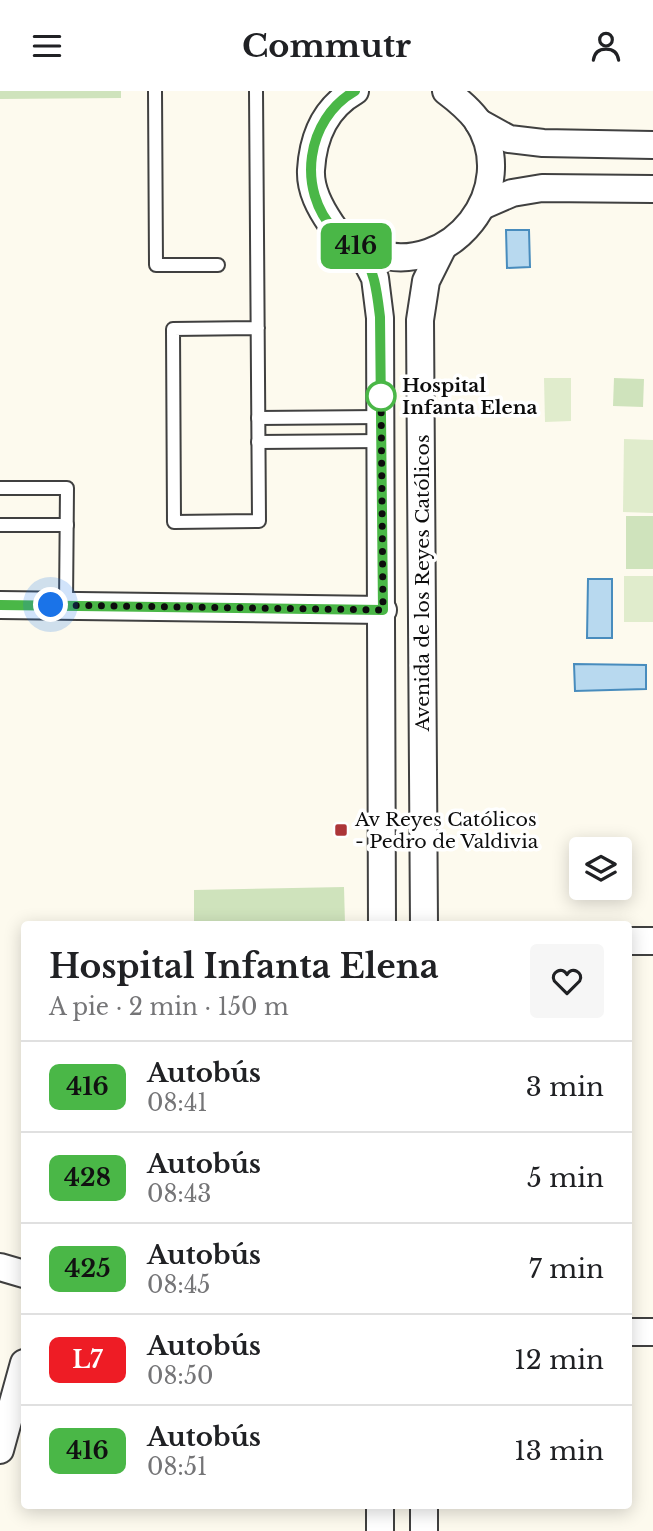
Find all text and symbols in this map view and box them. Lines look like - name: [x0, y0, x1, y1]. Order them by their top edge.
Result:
- text: Commutr: [242, 26, 411, 66]
- icon: menu: [28, 27, 66, 65]
- icon: person: [587, 27, 625, 65]
- line badge: 416: [316, 223, 396, 269]
- text: 416: [335, 231, 377, 260]
- place label: Hospital Infanta Elena: [402, 374, 538, 419]
- marker: Hospital Infanta Elena: [366, 381, 396, 411]
- street label: Avenida de los Reyes Católicos: [411, 434, 434, 733]
- your location: [33, 587, 68, 622]
- place label: Av Reyes Católicos - Pedro de Valdivia: [354, 808, 539, 853]
- marker: Av Reyes Católicos - Pedro de Valdivia: [333, 822, 349, 838]
- map controls: [569, 837, 632, 900]
- button: layers: [569, 837, 632, 900]
- button: heart: [530, 944, 604, 1018]
- text: Hospital Infanta Elena: [49, 946, 439, 987]
- text: A pie · 2 min · 150 m: [49, 993, 289, 1021]
- text: Autobús: [147, 1057, 261, 1089]
- text: 3 min: [526, 1071, 604, 1103]
- text: 416: [66, 1072, 109, 1101]
- text: 08:41: [147, 1089, 208, 1117]
- text: Autobús: [147, 1148, 261, 1180]
- text: 5 min: [527, 1162, 604, 1194]
- text: 428: [64, 1163, 111, 1192]
- text: 08:43: [147, 1180, 212, 1208]
- text: Autobús: [147, 1239, 261, 1271]
- text: 7 min: [529, 1253, 604, 1285]
- text: 425: [65, 1254, 110, 1283]
- text: 08:45: [147, 1271, 210, 1299]
- text: Autobús: [147, 1330, 261, 1362]
- text: 12 min: [514, 1344, 604, 1376]
- text: L7: [72, 1345, 103, 1374]
- text: 08:50: [147, 1362, 213, 1390]
- text: Autobús: [147, 1421, 261, 1453]
- text: 13 min: [514, 1435, 604, 1467]
- text: 416: [66, 1436, 109, 1465]
- text: 08:51: [147, 1453, 207, 1481]

